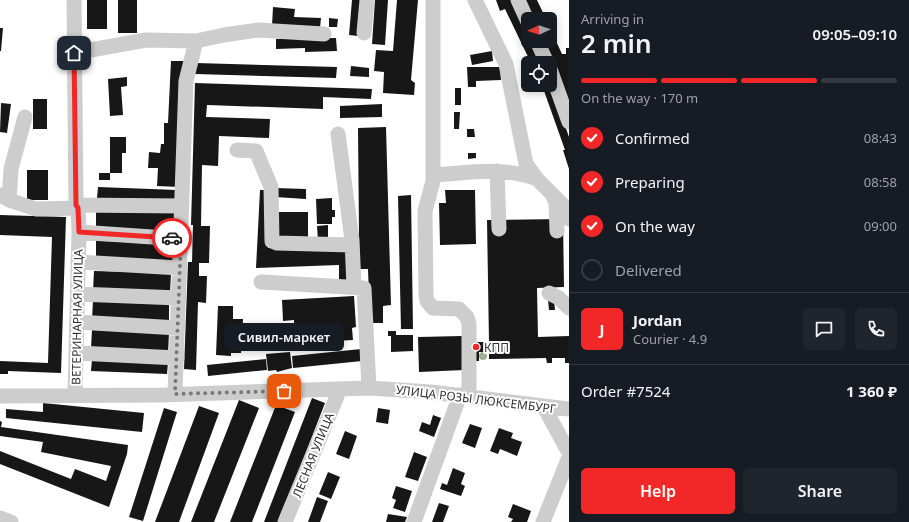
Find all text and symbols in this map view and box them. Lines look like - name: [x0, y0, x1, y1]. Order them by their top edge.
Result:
- text: Arriving in: [581, 10, 644, 28]
- north arrow: [521, 12, 557, 48]
- map controls: [521, 12, 557, 92]
- text: 09:05–09:10: [813, 24, 897, 44]
- text: 2 min: [581, 25, 652, 61]
- pin: [57, 36, 91, 70]
- icon: home: [63, 42, 85, 64]
- button: locate: [521, 56, 557, 92]
- text: On the way · 170 m: [581, 89, 698, 107]
- icon: check: [581, 127, 603, 149]
- text: Confirmed: [615, 128, 690, 148]
- text: 08:43: [864, 129, 897, 147]
- icon: check: [581, 171, 603, 193]
- text: Preparing: [615, 172, 685, 192]
- text: 08:58: [864, 173, 897, 191]
- icon: check: [581, 215, 603, 237]
- text: On the way: [615, 216, 695, 236]
- text: 09:00: [864, 217, 897, 235]
- courier: [152, 218, 192, 258]
- icon: car: [161, 227, 183, 249]
- street label: ВЕТЕРИНАРНАЯ УЛИЦА: [67, 249, 87, 385]
- text: Delivered: [615, 260, 682, 280]
- button: chat: [803, 308, 845, 350]
- button: phone: [855, 308, 897, 350]
- text: Jordan: [633, 310, 682, 330]
- text: J: [600, 319, 604, 339]
- callout: Сивил-маркет: [224, 323, 344, 351]
- text: Сивил-маркет: [238, 328, 330, 346]
- text: Courier · 4.9: [633, 330, 707, 348]
- place label: КПП: [484, 339, 509, 356]
- marker: КПП: [471, 342, 481, 352]
- pin: [267, 374, 301, 408]
- icon: bag: [273, 380, 295, 402]
- street label: УЛИЦА РОЗЫ ЛЮКСЕМБУРГ: [395, 381, 557, 417]
- text: Order #7524: [581, 381, 670, 401]
- text: 1 360 ₽: [846, 381, 897, 401]
- street label: ЛЕСНАЯ УЛИЦА: [288, 410, 338, 500]
- button: Help: [581, 468, 735, 514]
- button: Share: [743, 468, 897, 514]

